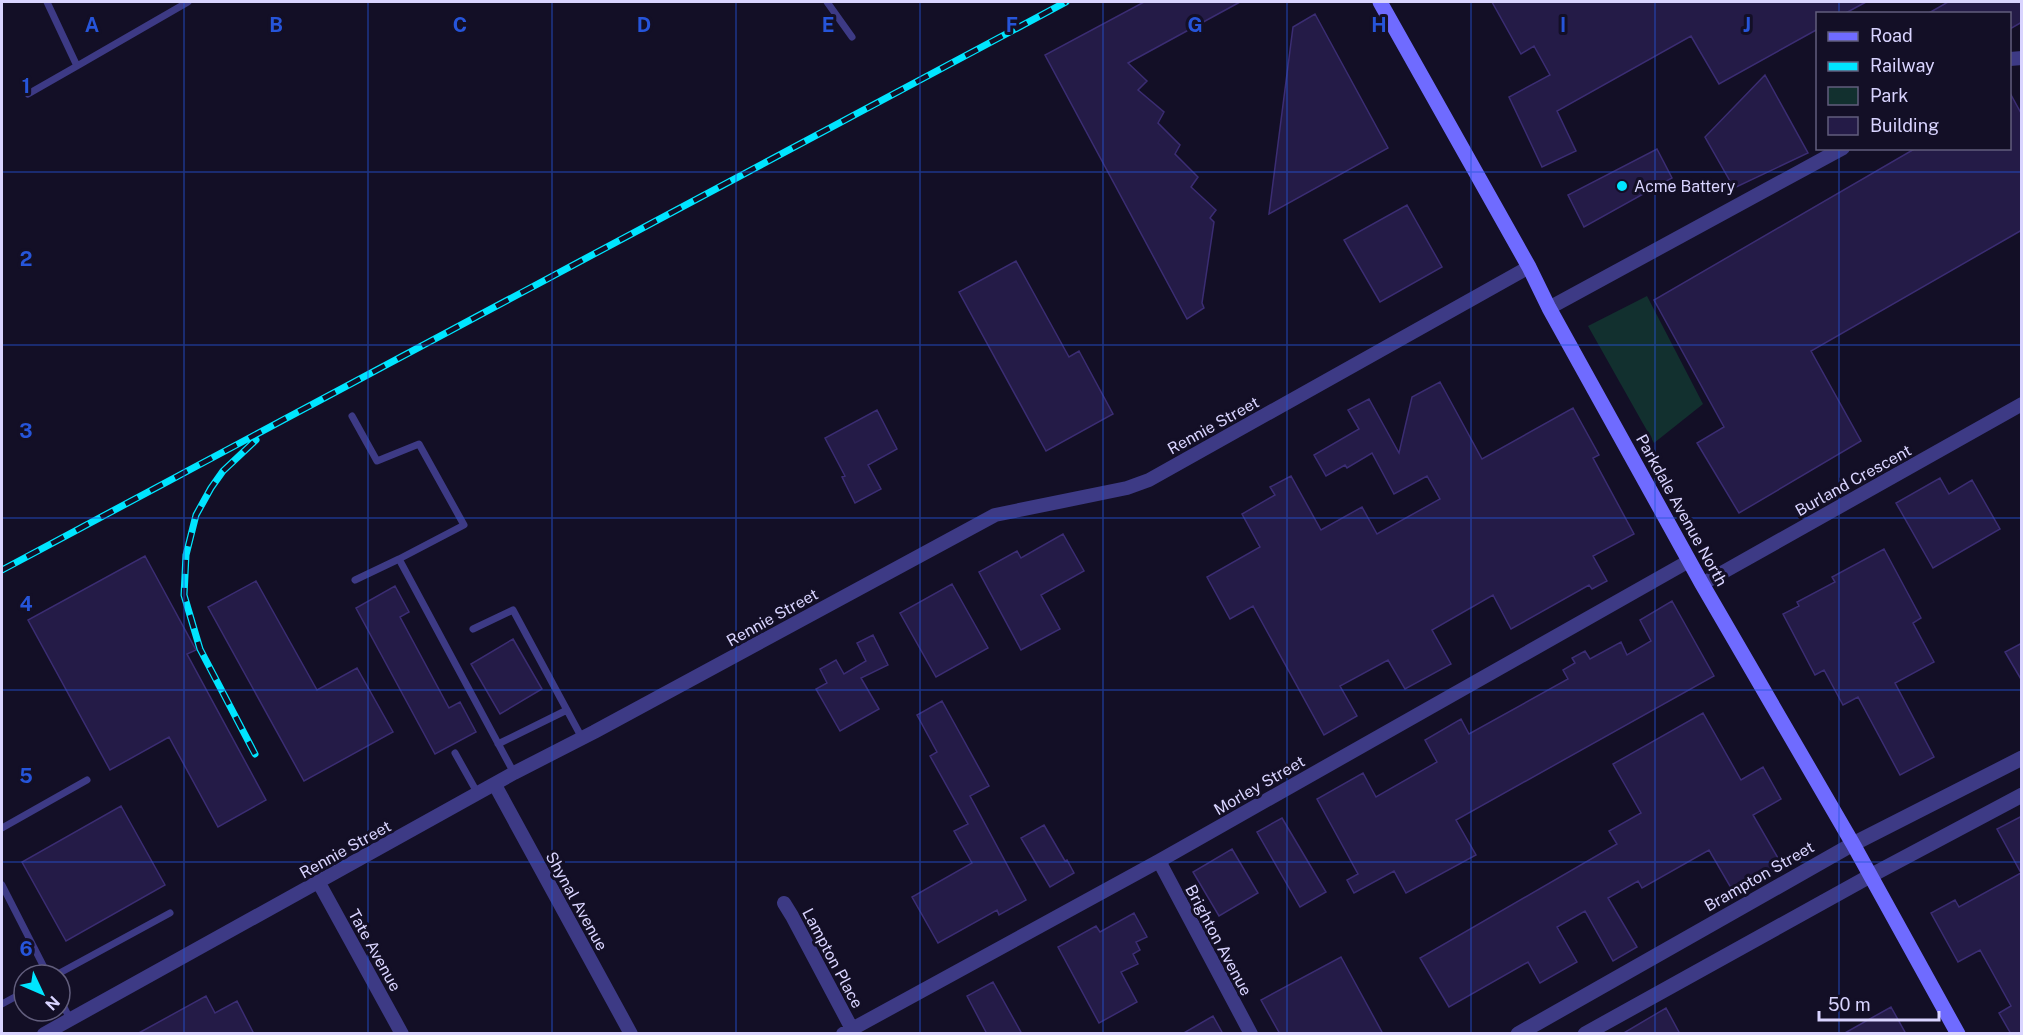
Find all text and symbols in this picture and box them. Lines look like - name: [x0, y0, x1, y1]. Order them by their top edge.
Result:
- legend: [1816, 12, 2011, 150]
- text: A: [85, 13, 99, 37]
- text: B: [269, 13, 283, 37]
- text: C: [453, 13, 467, 37]
- text: D: [637, 13, 651, 37]
- text: E: [822, 13, 834, 37]
- text: F: [1006, 13, 1018, 37]
- text: G: [1187, 13, 1203, 37]
- text: H: [1371, 13, 1387, 37]
- text: I: [1560, 13, 1566, 37]
- text: J: [1743, 13, 1751, 37]
- text: Road: [1870, 25, 1913, 46]
- text: Railway: [1870, 55, 1935, 76]
- text: 1: [22, 74, 30, 98]
- text: Park: [1870, 85, 1908, 106]
- text: Building: [1870, 115, 1939, 136]
- place label: Acme Battery: [1634, 177, 1736, 196]
- marker: Acme Battery: [1615, 179, 1629, 193]
- text: 2: [20, 247, 32, 271]
- street label: Rennie Street: [1164, 392, 1262, 458]
- text: 3: [19, 419, 33, 443]
- street label: Parkdale Avenue North: [1632, 431, 1731, 589]
- street label: Burland Crescent: [1792, 441, 1915, 520]
- street label: Rennie Street: [723, 584, 821, 650]
- text: 4: [19, 592, 33, 616]
- street label: Morley Street: [1210, 752, 1308, 819]
- text: 5: [19, 764, 33, 788]
- street label: Rennie Street: [296, 816, 394, 882]
- street label: Brampton Street: [1701, 837, 1817, 916]
- street label: Shynal Avenue: [542, 849, 612, 954]
- street label: Brighton Avenue: [1181, 882, 1256, 999]
- street label: Lampton Place: [798, 905, 867, 1011]
- street label: Tate Avenue: [344, 906, 405, 995]
- text: 6: [19, 937, 33, 961]
- north arrow: [12, 963, 72, 1023]
- scale bar: [1819, 984, 1939, 1022]
- text: N: [41, 992, 64, 1014]
- text: 50 m: [1828, 994, 1871, 1015]

